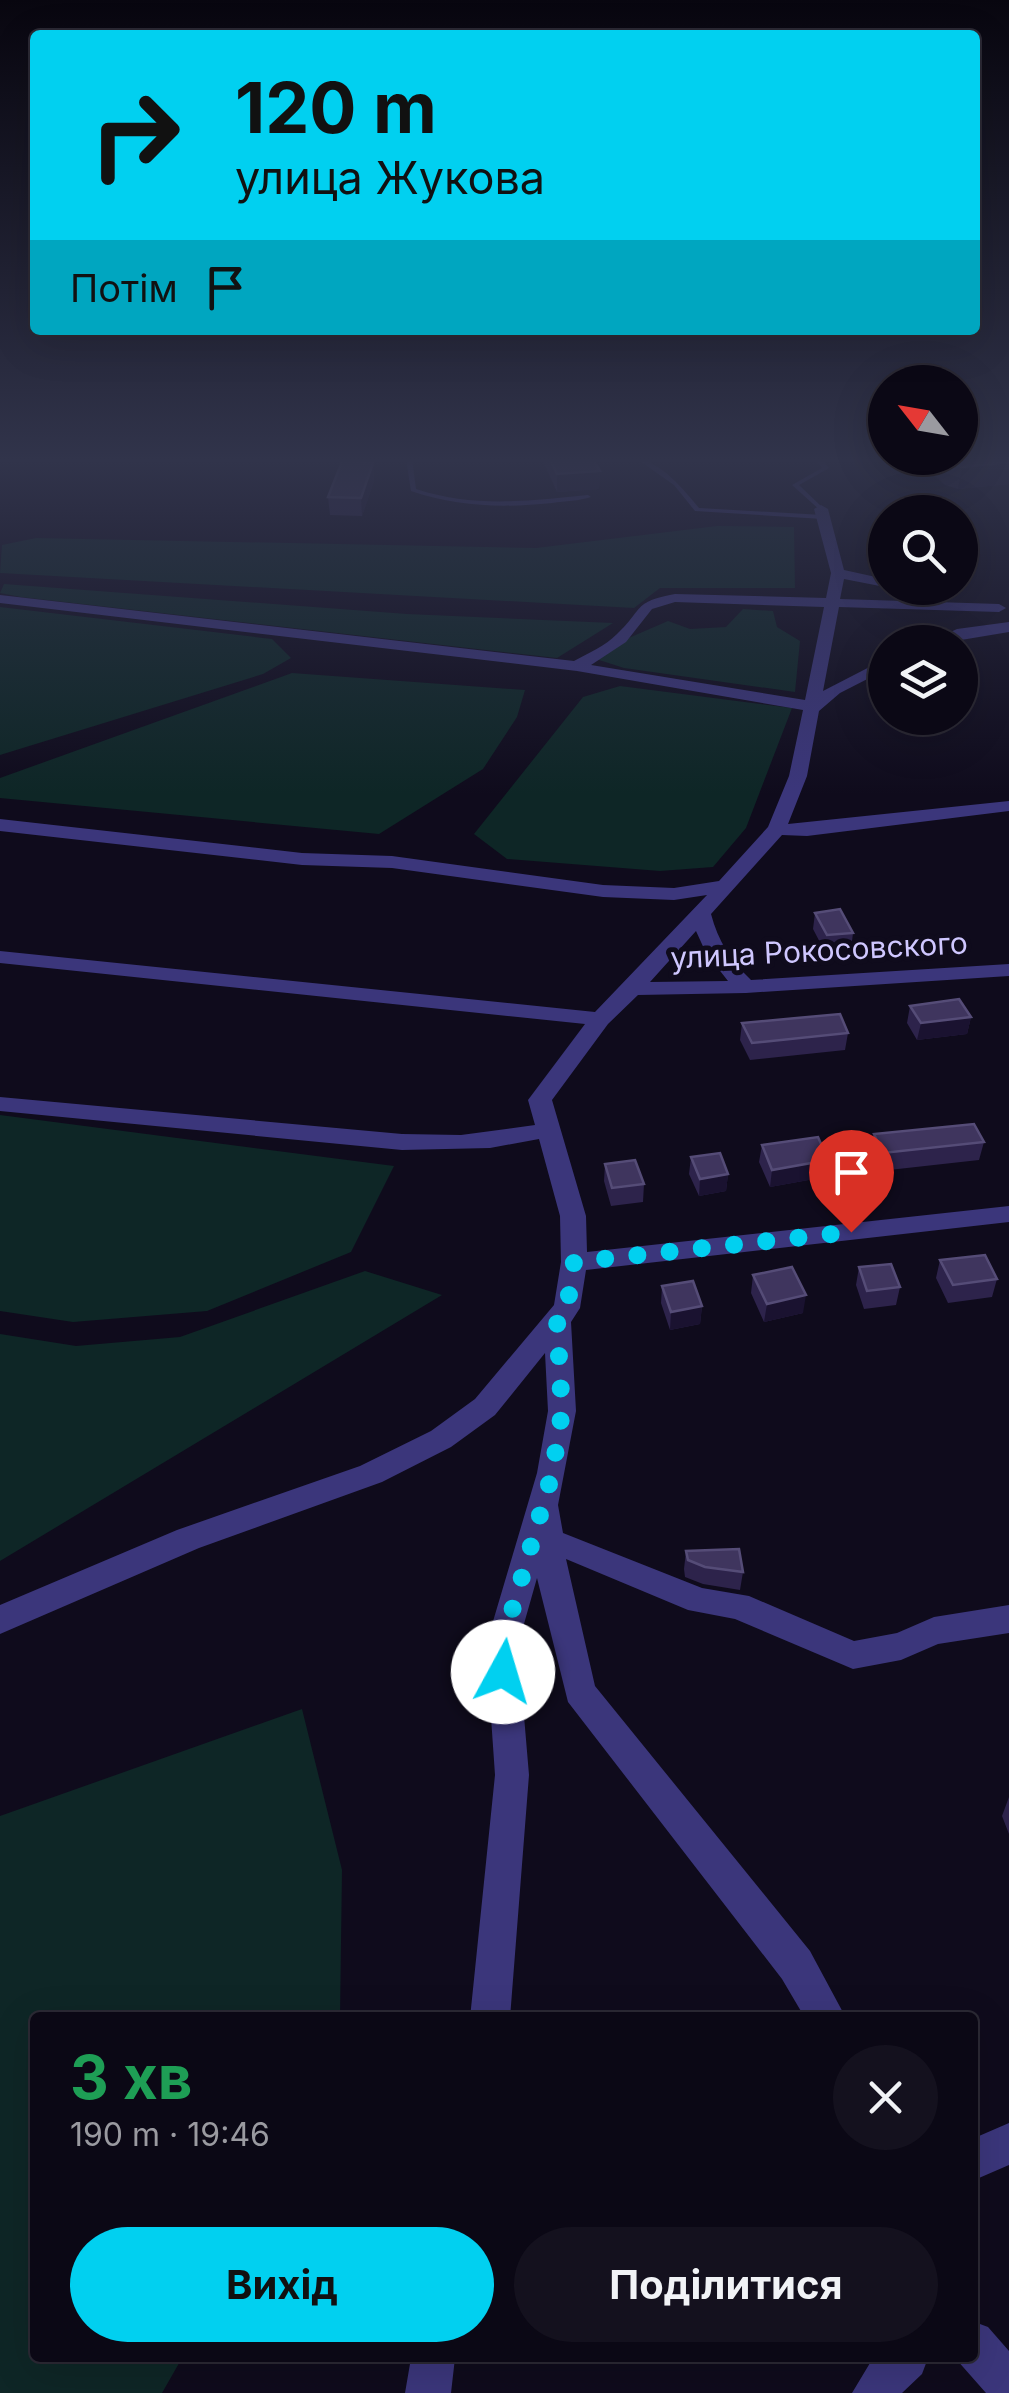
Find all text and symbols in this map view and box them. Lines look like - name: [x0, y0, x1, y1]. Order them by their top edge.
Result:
- text: 120 m: [235, 65, 437, 150]
- icon: right: [70, 70, 200, 200]
- text: улица Жукова: [235, 150, 545, 205]
- icon: arrive: [198, 260, 253, 315]
- text: Потім: [70, 265, 178, 311]
- north arrow: [868, 365, 978, 475]
- map controls: [868, 365, 978, 735]
- button: search: [868, 495, 978, 605]
- button: layers: [868, 625, 978, 735]
- street label: улица Рокосовского: [669, 924, 969, 976]
- pin: [809, 1130, 894, 1233]
- icon: arrive: [824, 1145, 879, 1200]
- position arrow: [451, 1620, 555, 1724]
- text: 3 хв: [70, 2041, 192, 2113]
- button: close: [833, 2045, 938, 2150]
- text: 190 m · 19:46: [70, 2115, 270, 2154]
- button: Вихід: [70, 2227, 494, 2342]
- button: Поділитися: [514, 2227, 938, 2342]

